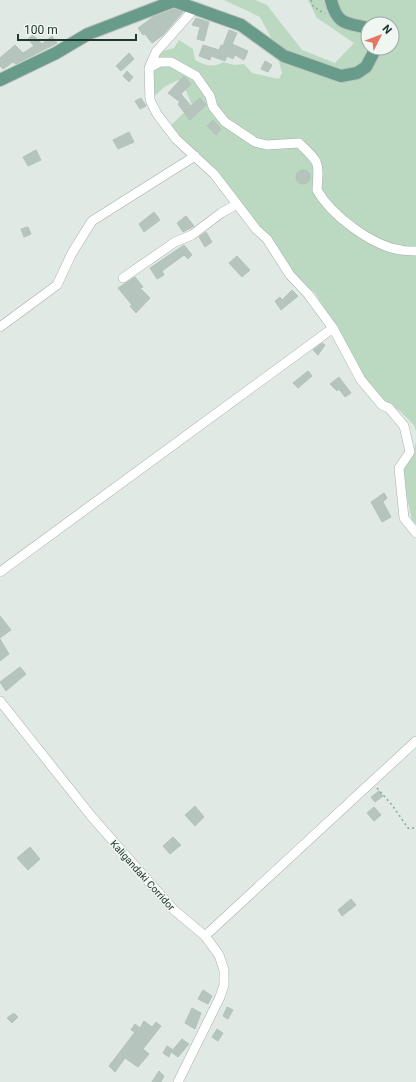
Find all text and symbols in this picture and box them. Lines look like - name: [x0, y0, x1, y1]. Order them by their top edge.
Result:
- scale bar: [18, 16, 136, 42]
- north arrow: [360, 16, 400, 56]
- text: N: [380, 22, 395, 37]
- text: 100 m: [24, 23, 58, 37]
- street label: Kaligandaki Corridor: [108, 838, 177, 913]

